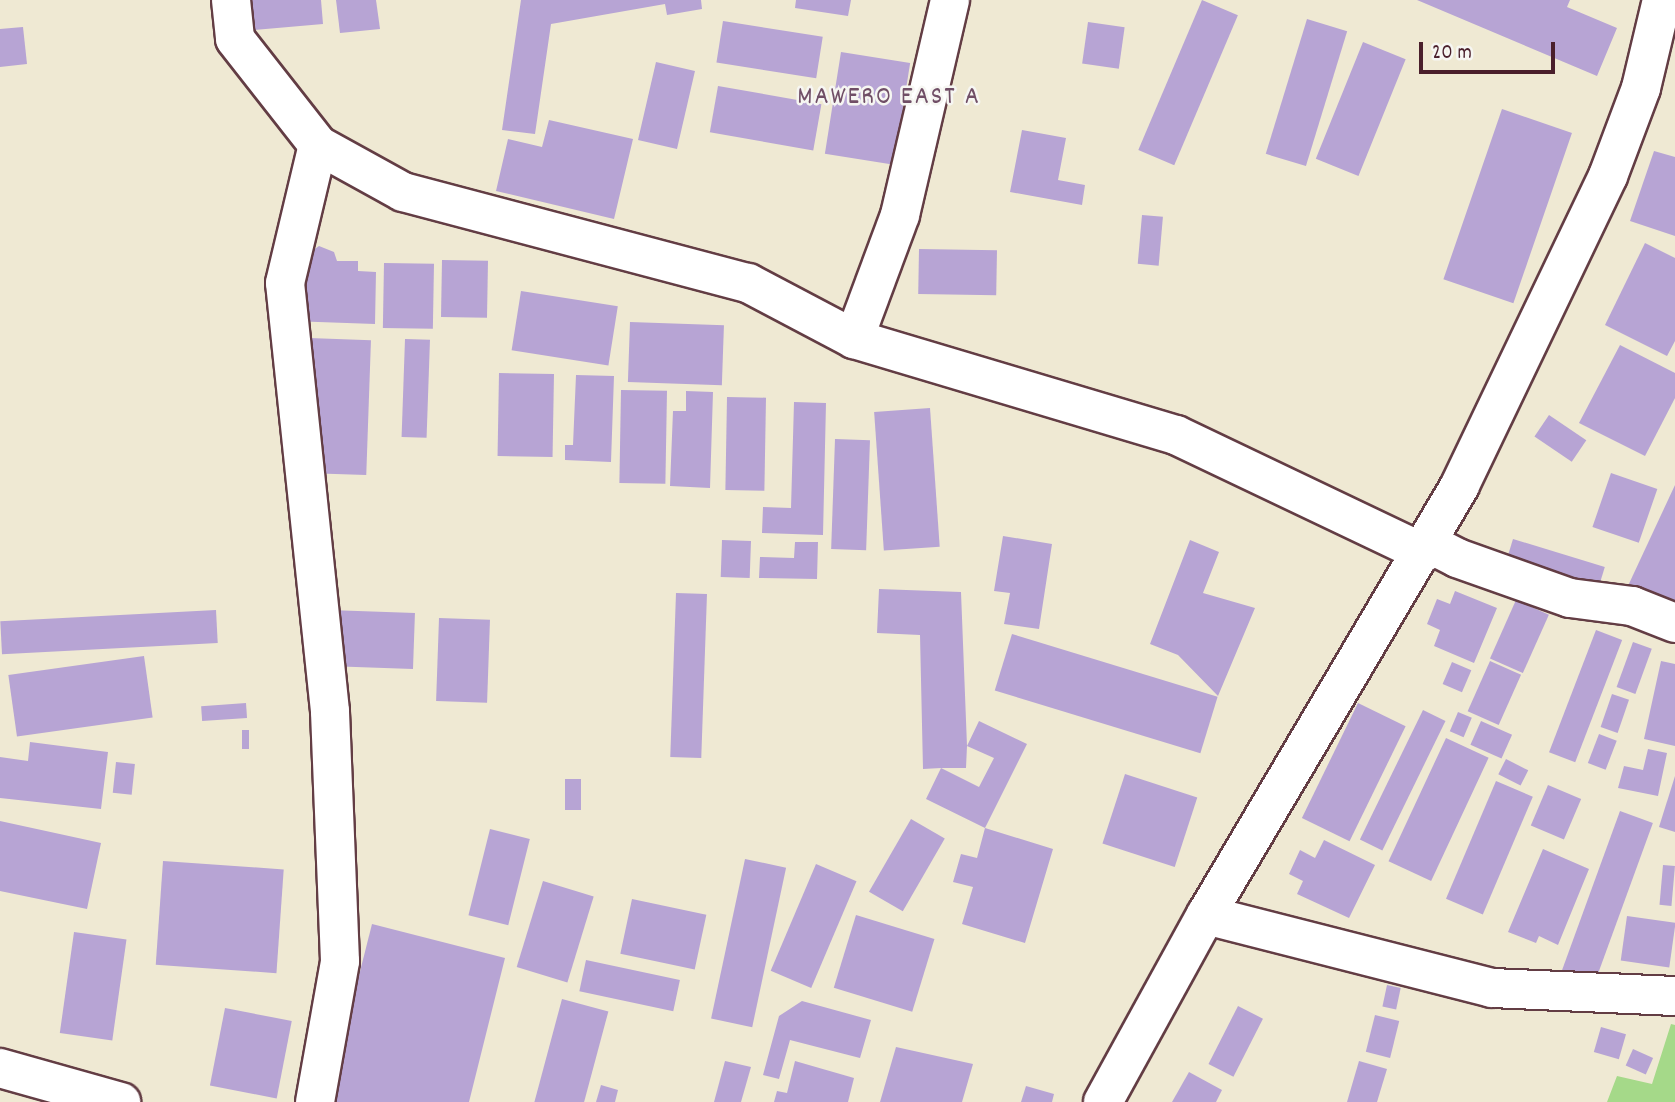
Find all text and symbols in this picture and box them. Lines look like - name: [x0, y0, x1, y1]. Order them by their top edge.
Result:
- scale bar: [1423, 28, 1560, 72]
- text: 20 m: [1432, 39, 1472, 69]
- district label: MAWERO EAST A: [799, 82, 979, 114]

